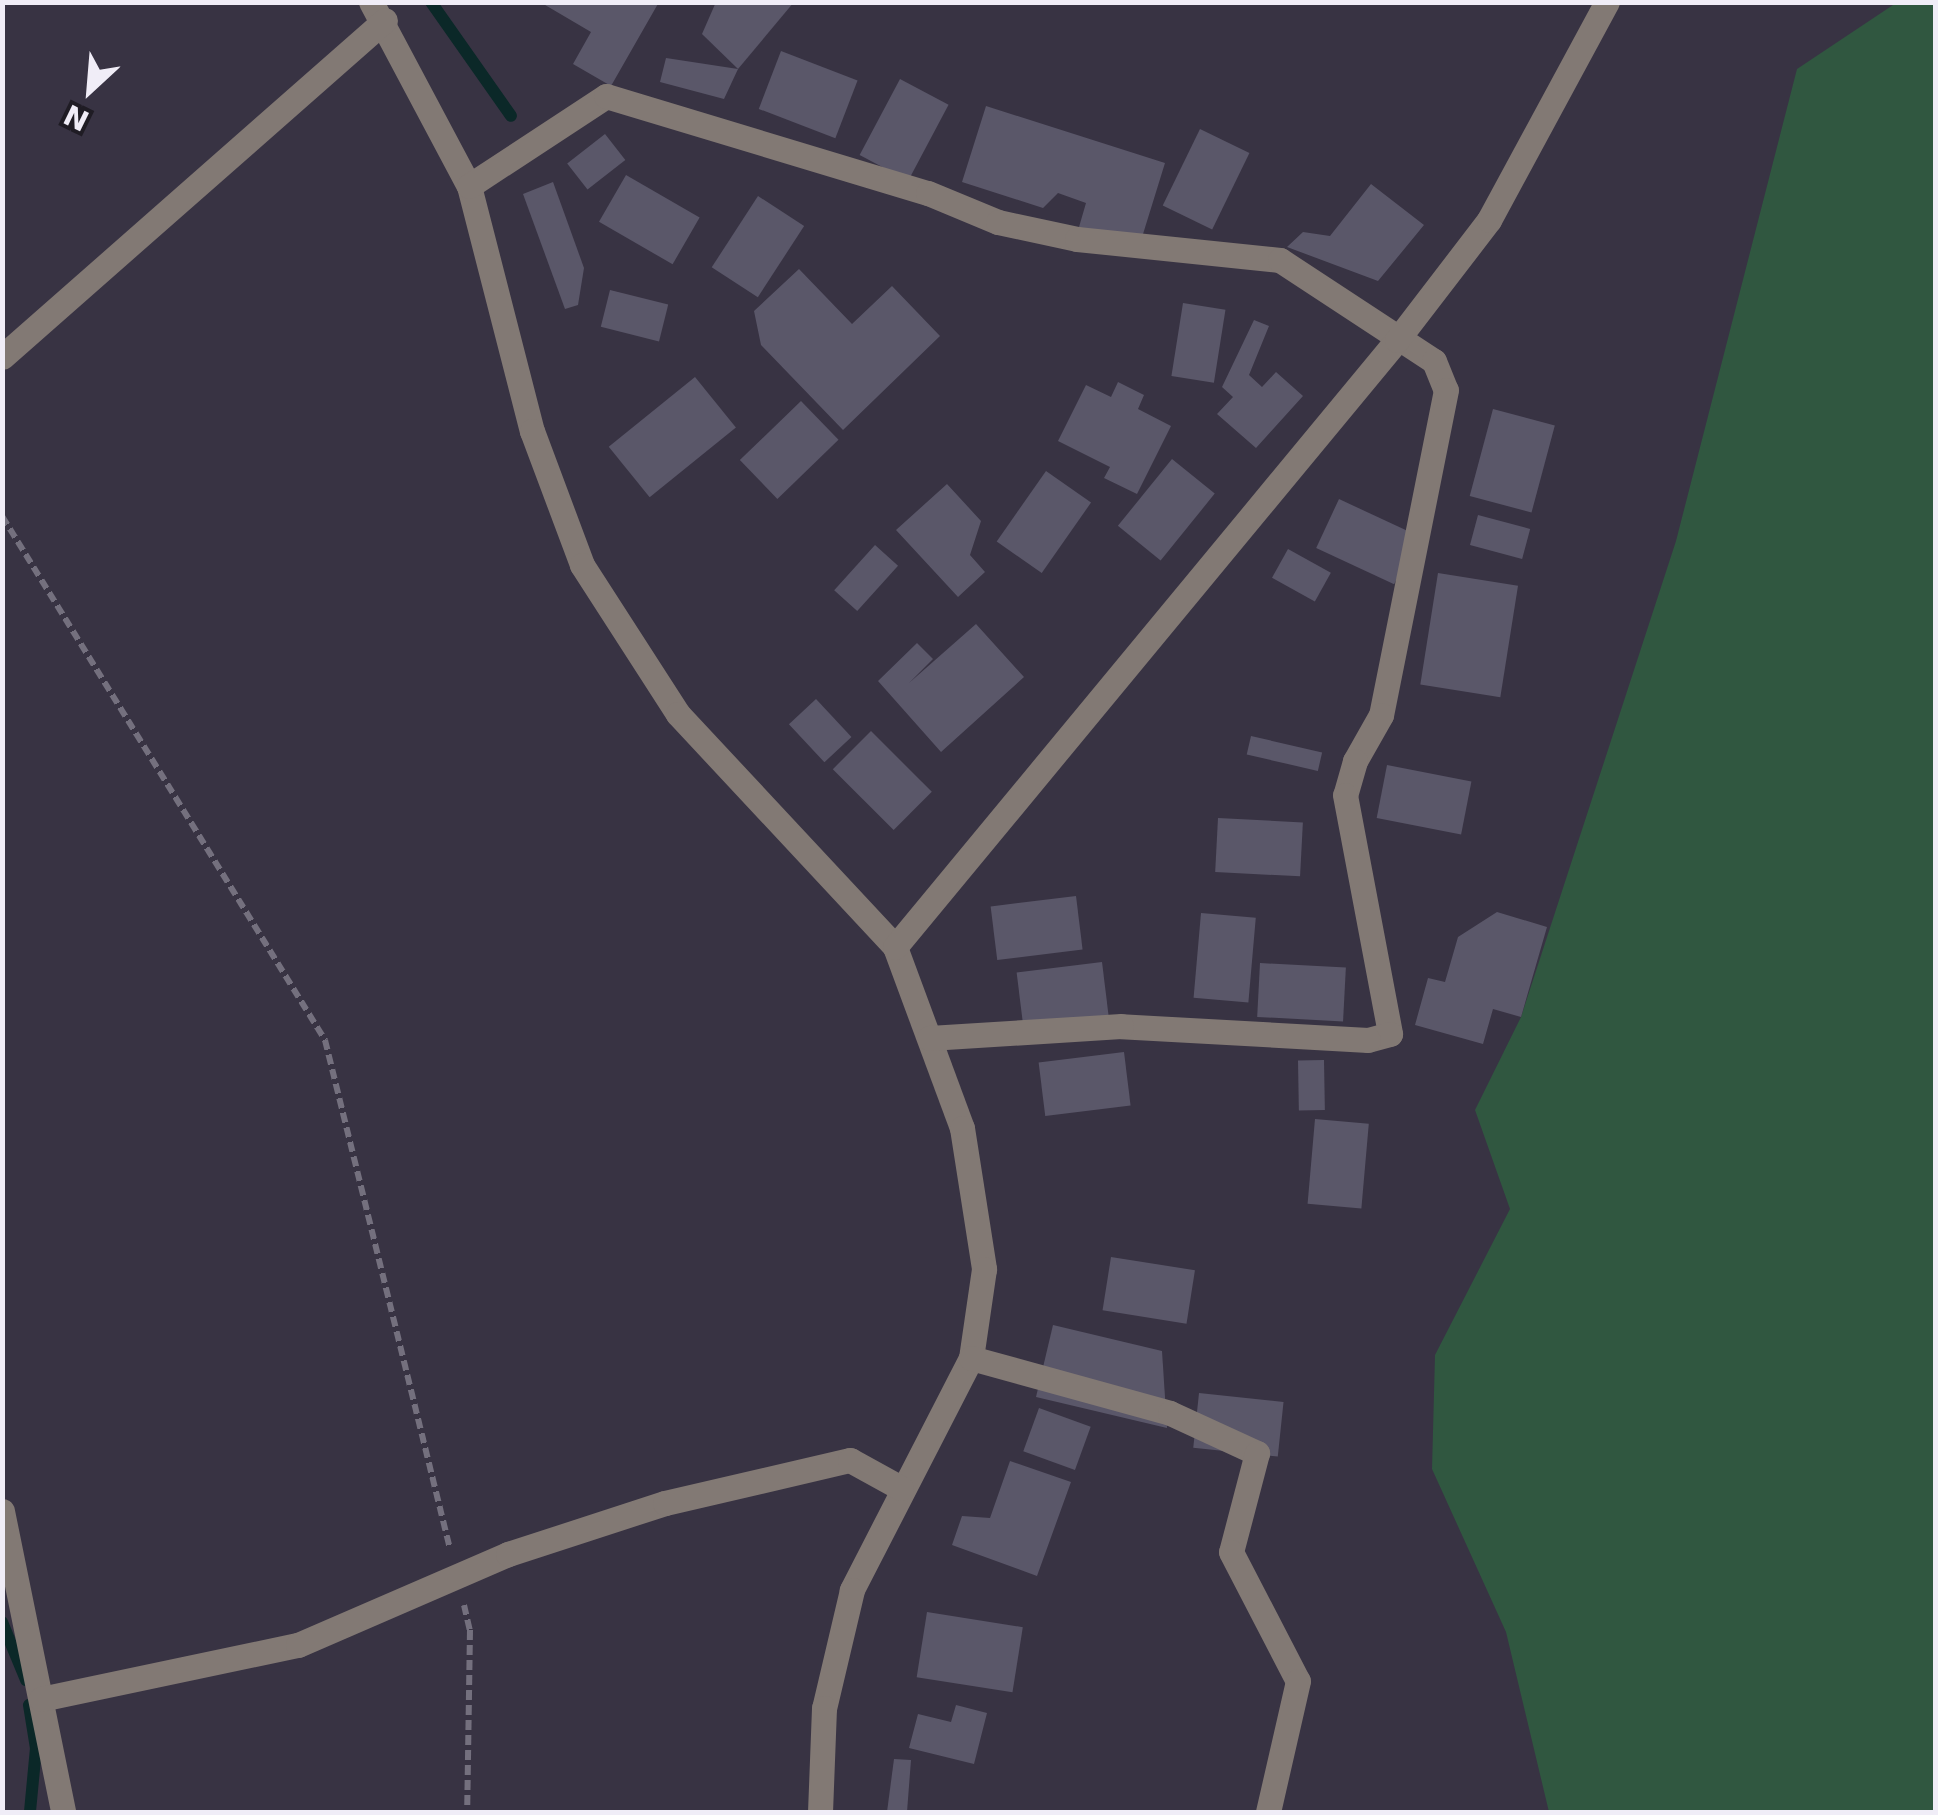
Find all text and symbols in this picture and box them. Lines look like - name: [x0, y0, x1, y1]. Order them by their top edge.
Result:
- north arrow: [40, 40, 140, 140]
- text: N: [59, 97, 94, 137]

